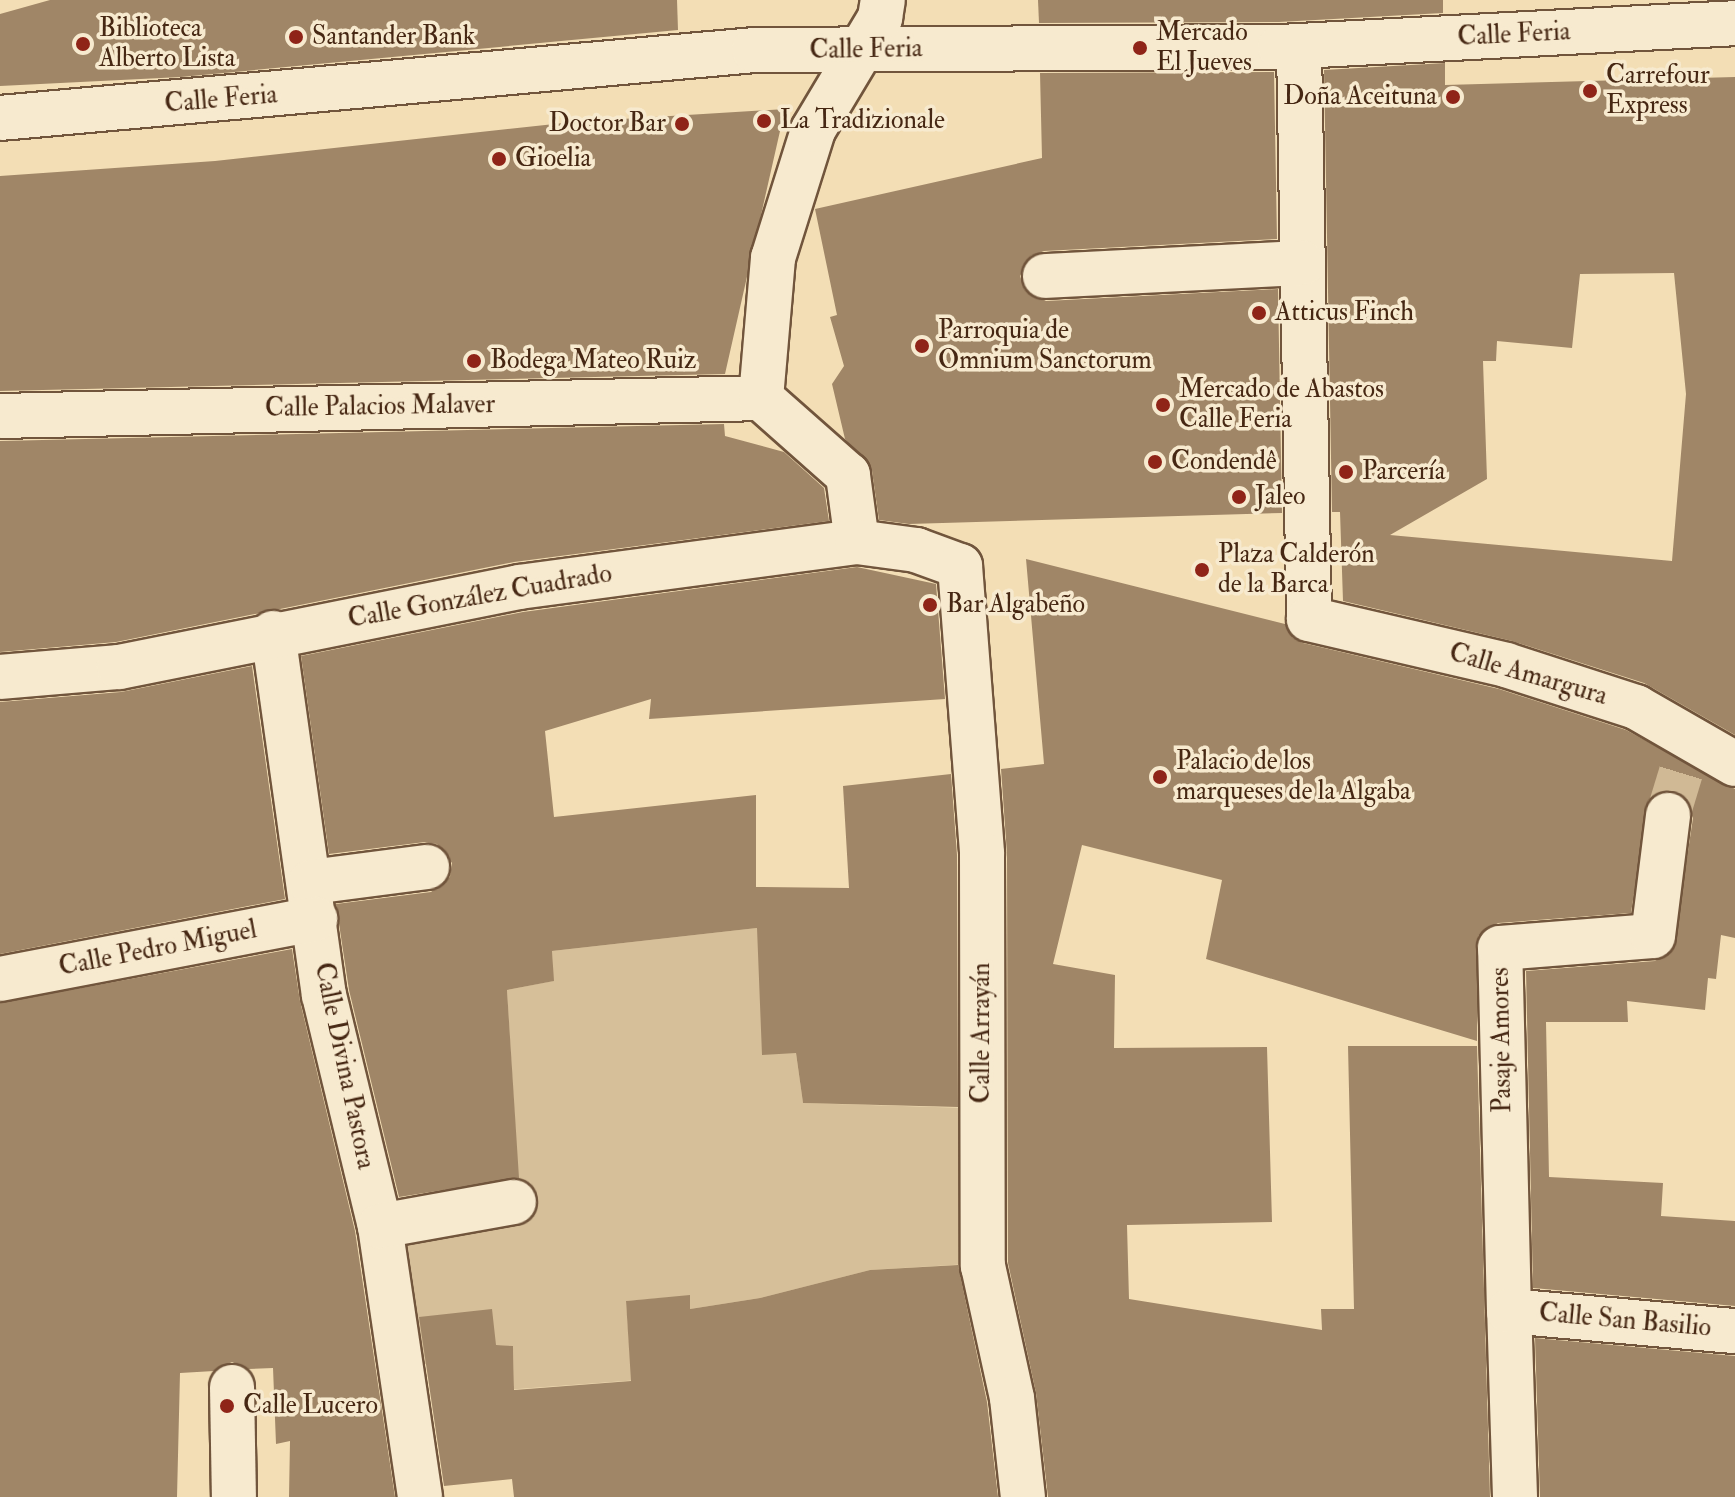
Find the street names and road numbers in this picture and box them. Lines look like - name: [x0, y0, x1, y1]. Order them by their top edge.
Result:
- street label: Calle Feria: [1457, 16, 1571, 54]
- street label: Calle Feria: [809, 33, 923, 67]
- street label: Calle Feria: [163, 80, 279, 120]
- street label: Calle Palacios Malaver: [265, 389, 495, 425]
- street label: Calle González Cuadrado: [346, 558, 614, 636]
- street label: Calle Amargura: [1445, 638, 1611, 712]
- street label: Calle Pedro Miguel: [56, 915, 260, 983]
- street label: Calle Divina Pastora: [307, 960, 381, 1172]
- street label: Calle Arrayán: [966, 963, 998, 1103]
- street label: Pasaje Amores: [1485, 967, 1519, 1113]
- street label: Calle San Basilio: [1538, 1298, 1712, 1344]

